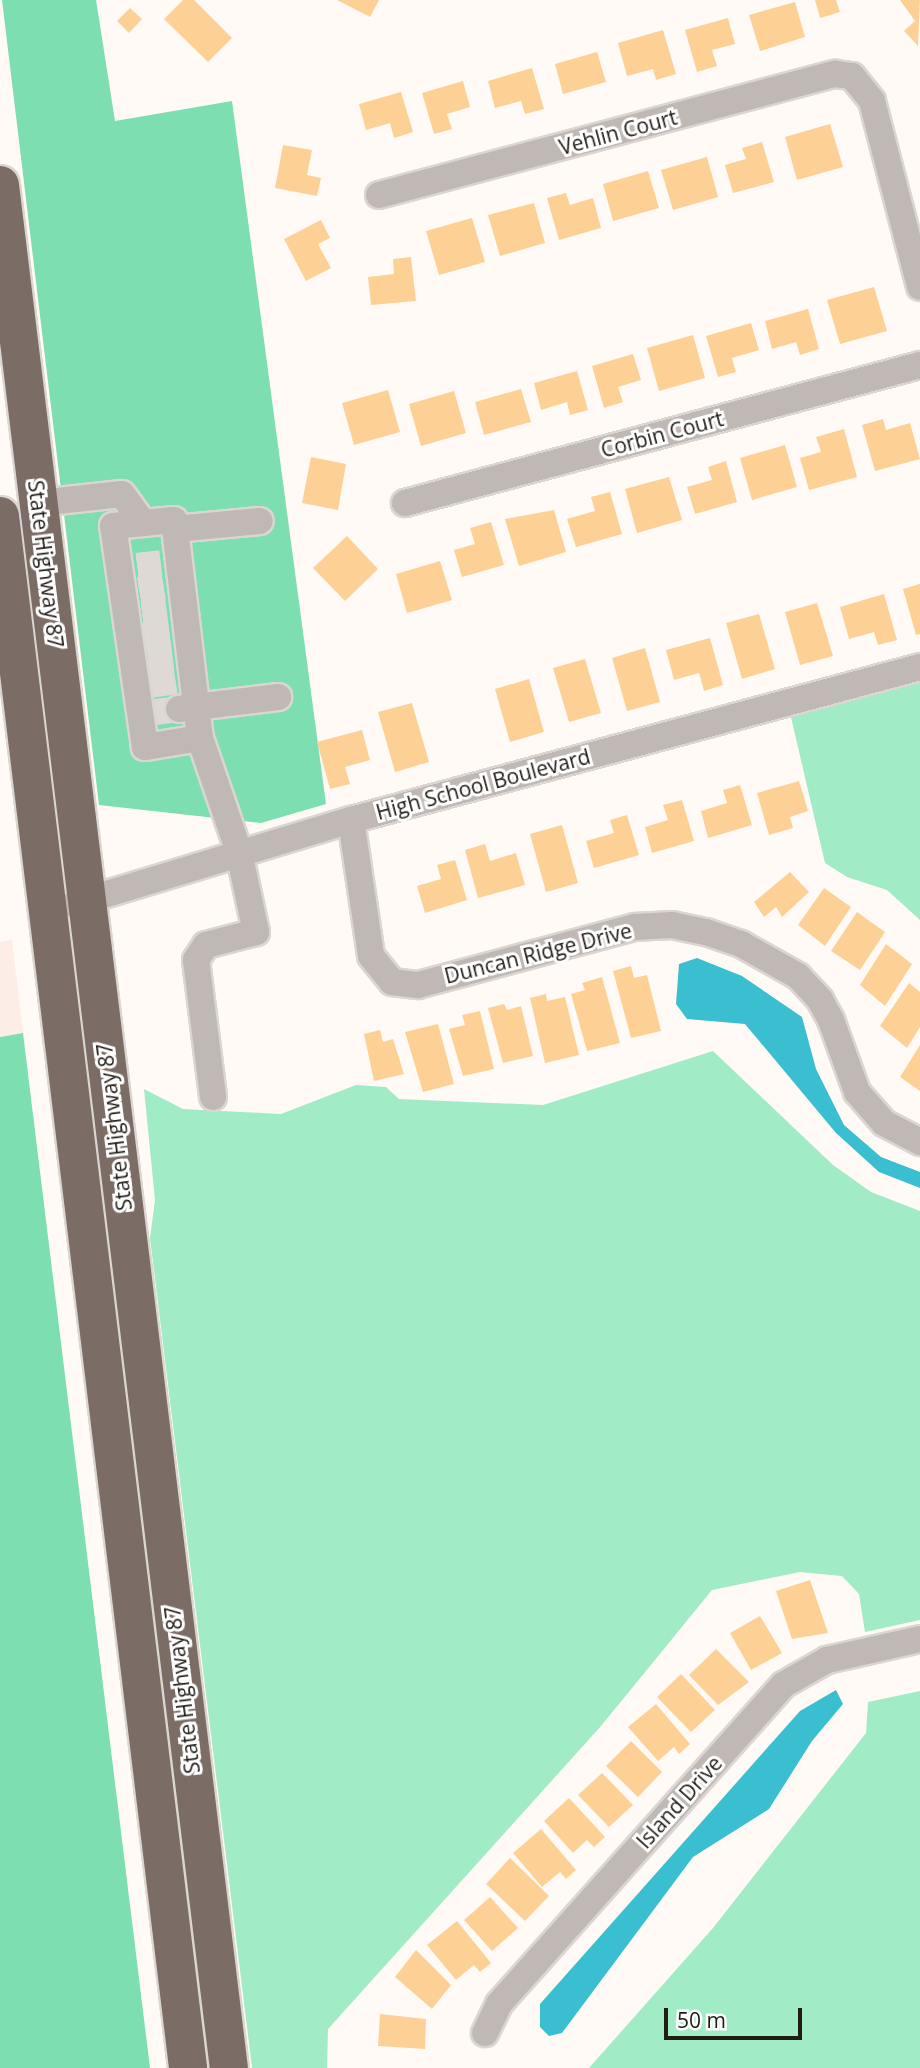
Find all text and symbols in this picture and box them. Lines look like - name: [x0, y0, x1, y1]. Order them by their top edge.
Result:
- street label: Vehlin Court: [556, 104, 680, 160]
- street label: Corbin Court: [598, 406, 726, 462]
- street label: State Highway 87: [23, 479, 69, 649]
- street label: High School Boulevard: [373, 743, 593, 825]
- street label: Duncan Ridge Drive: [442, 918, 634, 988]
- street label: State Highway 87: [91, 1042, 137, 1212]
- street label: State Highway 87: [159, 1605, 205, 1775]
- street label: Island Drive: [631, 1751, 727, 1853]
- scale bar: [668, 1994, 806, 2038]
- text: 50 m: [677, 2006, 726, 2034]

